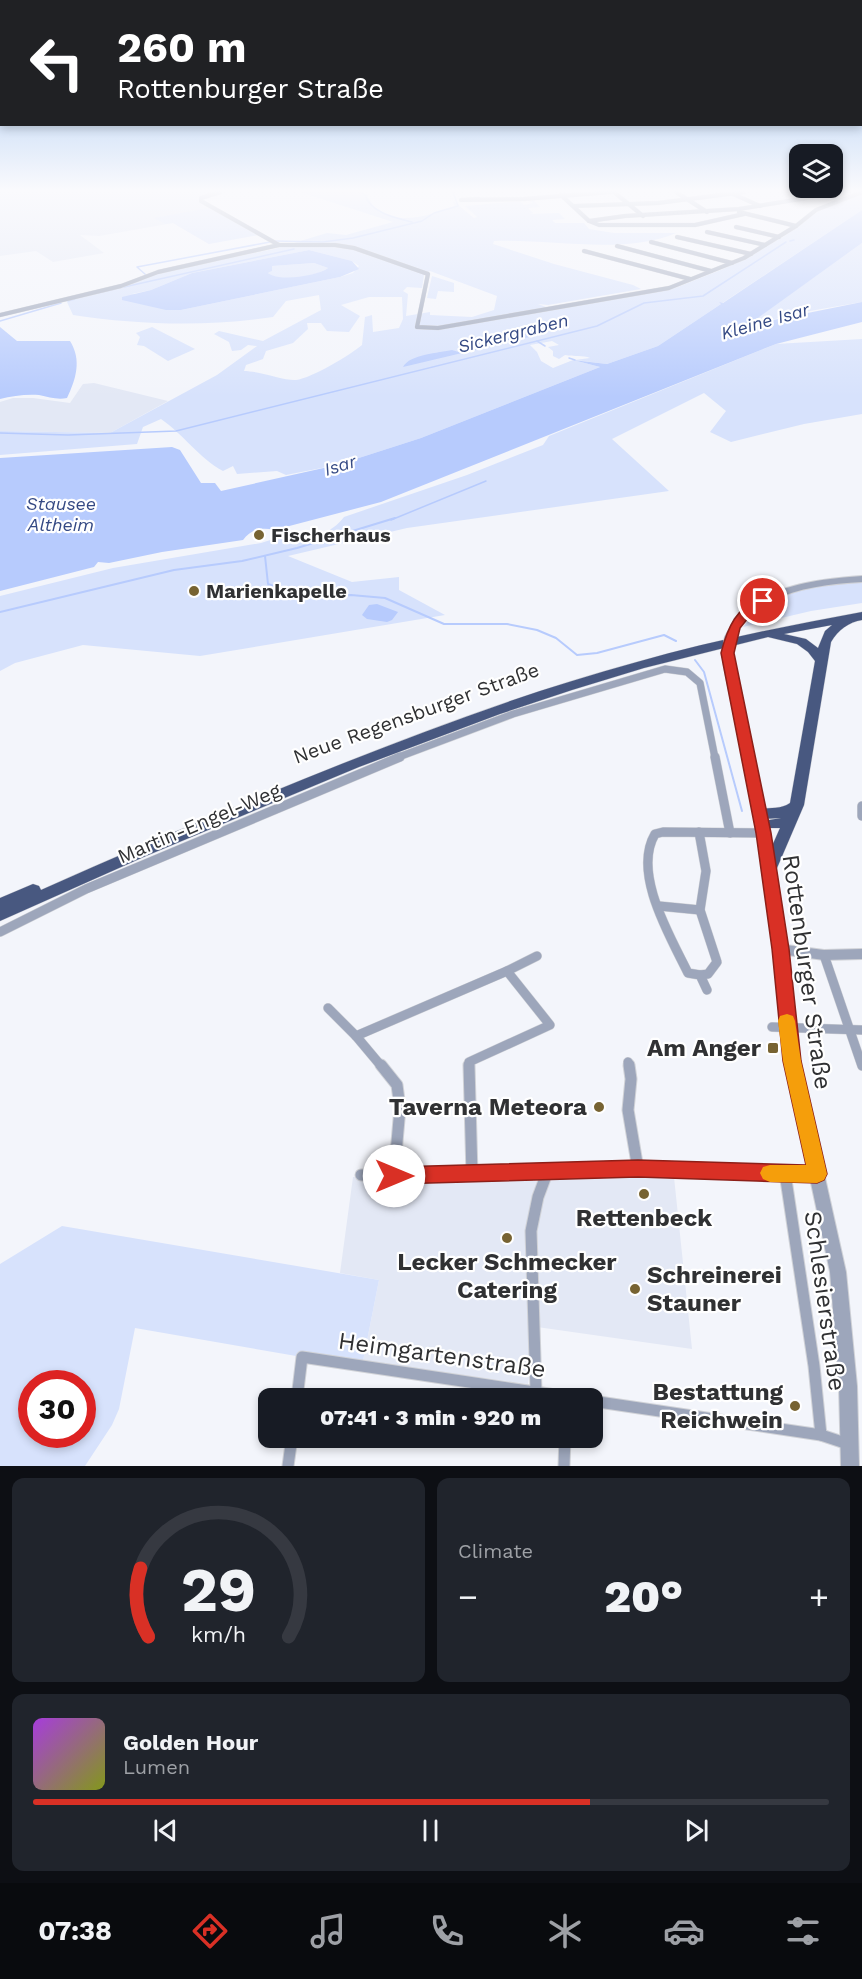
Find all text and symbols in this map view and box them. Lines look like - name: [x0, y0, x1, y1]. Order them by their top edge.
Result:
- text: 260 m: [117, 23, 247, 72]
- icon: left: [18, 24, 96, 102]
- text: Rottenburger Straße: [117, 73, 384, 105]
- map controls: [789, 144, 843, 198]
- button: layers: [789, 144, 843, 198]
- water label: Kleine Isar: [718, 298, 813, 344]
- water label: Sickergraben: [456, 309, 570, 357]
- water label: Isar: [322, 450, 359, 480]
- water label: Stausee Altheim: [26, 493, 96, 535]
- place label: Fischerhaus: [271, 523, 391, 547]
- marker: Fischerhaus: [252, 528, 266, 542]
- pin: [737, 575, 788, 626]
- place label: Marienkapelle: [206, 579, 347, 603]
- marker: Marienkapelle: [187, 584, 201, 598]
- icon: arrive: [746, 584, 779, 617]
- street label: Neue Regensburger Straße: [290, 657, 542, 769]
- street label: Martin-Engel-Weg: [114, 778, 285, 868]
- street label: Rottenburger Straße: [777, 853, 837, 1091]
- place label: Am Anger: [647, 1034, 762, 1062]
- marker: Am Anger: [766, 1041, 780, 1055]
- place label: Taverna Meteora: [389, 1093, 587, 1121]
- marker: Taverna Meteora: [592, 1100, 606, 1114]
- position arrow: [362, 1144, 426, 1208]
- marker: Rettenbeck: [637, 1187, 651, 1201]
- place label: Rettenbeck: [576, 1204, 712, 1232]
- street label: Schlesierstraße: [799, 1209, 851, 1393]
- marker: Lecker Schmecker Catering: [500, 1231, 514, 1245]
- place label: Lecker Schmecker Catering: [397, 1248, 617, 1304]
- place label: Schreinerei Stauner: [647, 1261, 782, 1317]
- marker: Schreinerei Stauner: [628, 1282, 642, 1296]
- street label: Heimgartenstraße: [337, 1327, 547, 1383]
- speed limit sign: 30: [18, 1370, 96, 1448]
- place label: Bestattung Reichwein: [653, 1378, 784, 1434]
- marker: Bestattung Reichwein: [788, 1399, 802, 1413]
- text: 07:41 · 3 min · 920 m: [320, 1405, 541, 1430]
- text: Climate: [458, 1539, 533, 1563]
- text: 29: [181, 1553, 256, 1626]
- text: 20°: [604, 1570, 683, 1623]
- text: −: [458, 1577, 478, 1616]
- text: +: [809, 1577, 829, 1616]
- text: km/h: [191, 1622, 246, 1647]
- text: Golden Hour: [123, 1730, 258, 1755]
- text: Lumen: [123, 1755, 190, 1779]
- icon: previous: [149, 1814, 182, 1847]
- icon: pause: [414, 1814, 447, 1847]
- icon: next: [680, 1814, 713, 1847]
- icon: directions: [189, 1910, 231, 1952]
- icon: music: [307, 1910, 349, 1952]
- icon: phone: [426, 1910, 468, 1952]
- icon: climate: [544, 1910, 586, 1952]
- icon: car: [663, 1910, 705, 1952]
- icon: filters: [782, 1910, 824, 1952]
- text: 07:38: [38, 1915, 112, 1947]

